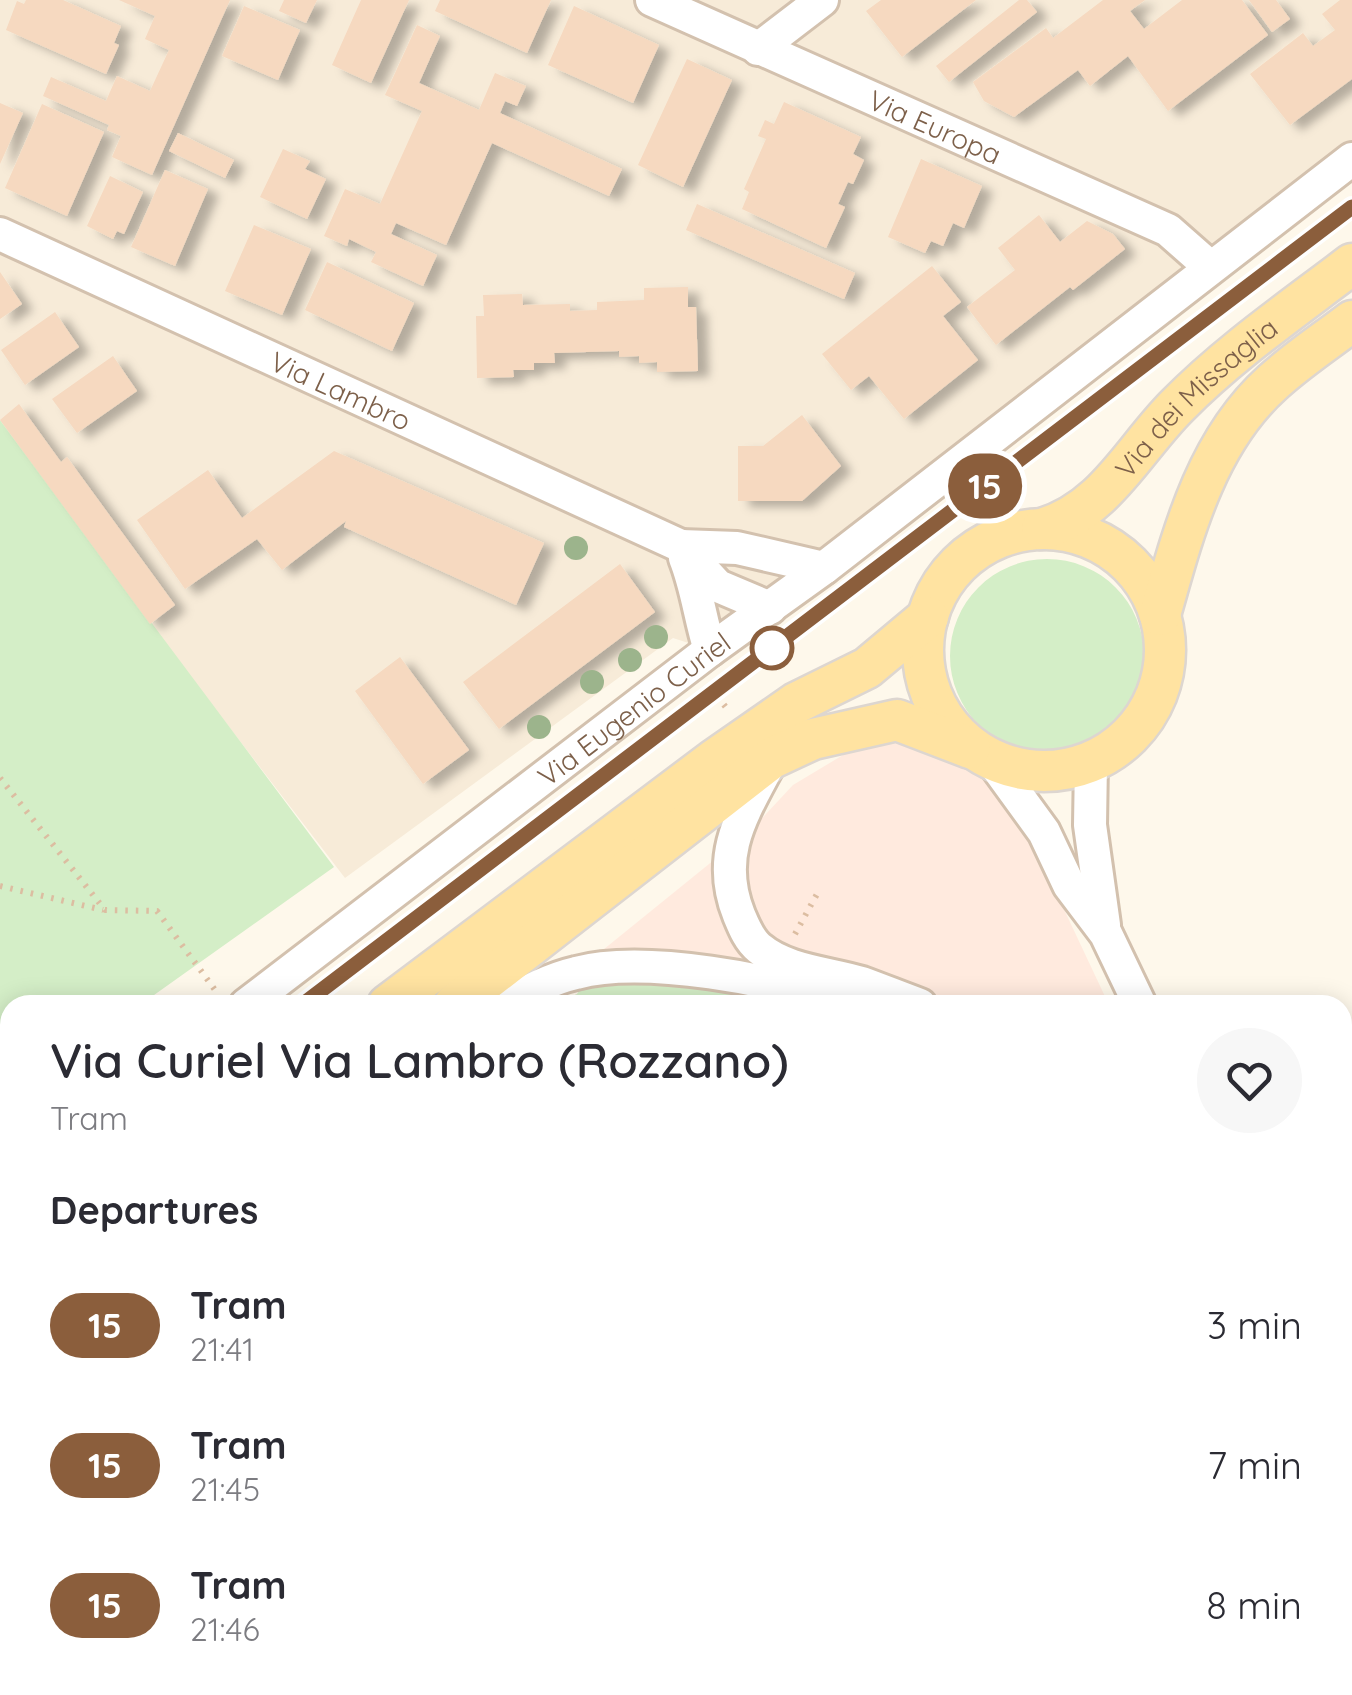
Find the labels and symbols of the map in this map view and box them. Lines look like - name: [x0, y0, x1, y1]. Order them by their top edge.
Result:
- street label: Via Europa: [863, 81, 1007, 171]
- street label: Via dei Missaglia: [1107, 309, 1284, 485]
- street label: Via Lambro: [265, 343, 417, 437]
- line badge: 15: [940, 454, 1030, 518]
- street label: Via Eugenio Curiel: [530, 624, 737, 793]
- unlabelled marker: [751, 627, 793, 669]

